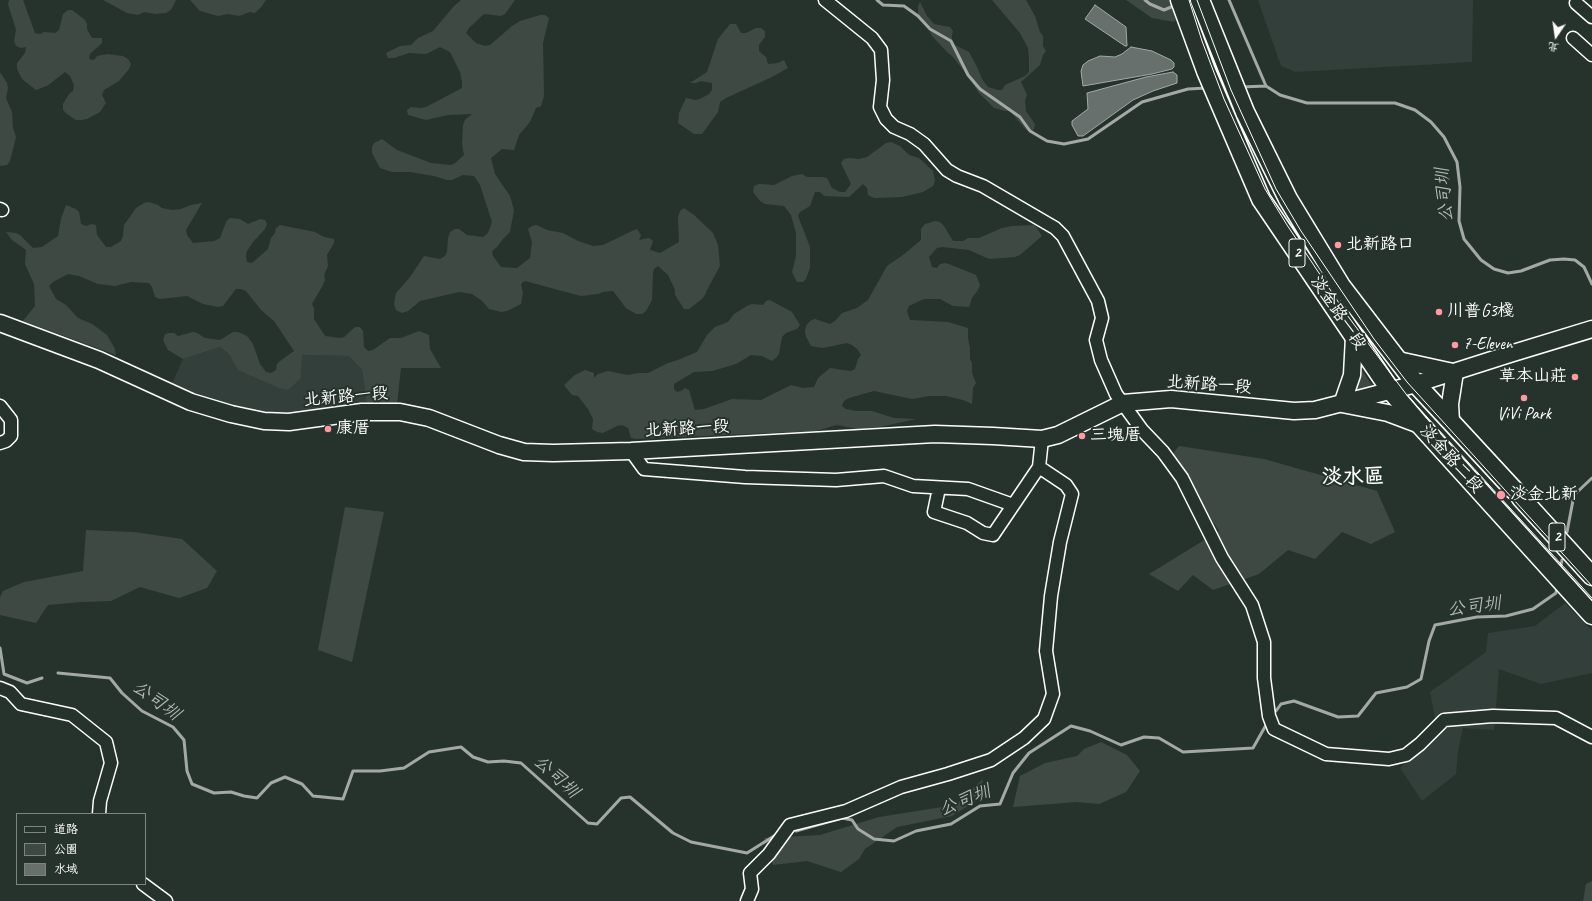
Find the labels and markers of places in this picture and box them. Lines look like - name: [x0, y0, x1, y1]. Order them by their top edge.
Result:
- place label: 北新路口: [1346, 235, 1414, 255]
- marker: 北新路口: [1333, 240, 1343, 250]
- place label: 川普G3棧: [1447, 302, 1514, 322]
- marker: 川普G3棧: [1434, 307, 1444, 317]
- place label: 7-Eleven: [1463, 335, 1512, 355]
- marker: 7-Eleven: [1450, 340, 1460, 350]
- place label: 草本山莊: [1499, 367, 1567, 387]
- marker: 草本山莊: [1570, 372, 1580, 382]
- marker: ViVi Park: [1519, 393, 1529, 403]
- place label: ViVi Park: [1497, 405, 1551, 425]
- place label: 康厝: [336, 419, 370, 439]
- marker: 康厝: [323, 424, 333, 434]
- place label: 三塊厝: [1090, 426, 1141, 446]
- marker: 三塊厝: [1077, 431, 1087, 441]
- place label: 淡金北新: [1510, 485, 1578, 505]
- marker: 淡金北新: [1495, 489, 1507, 501]

